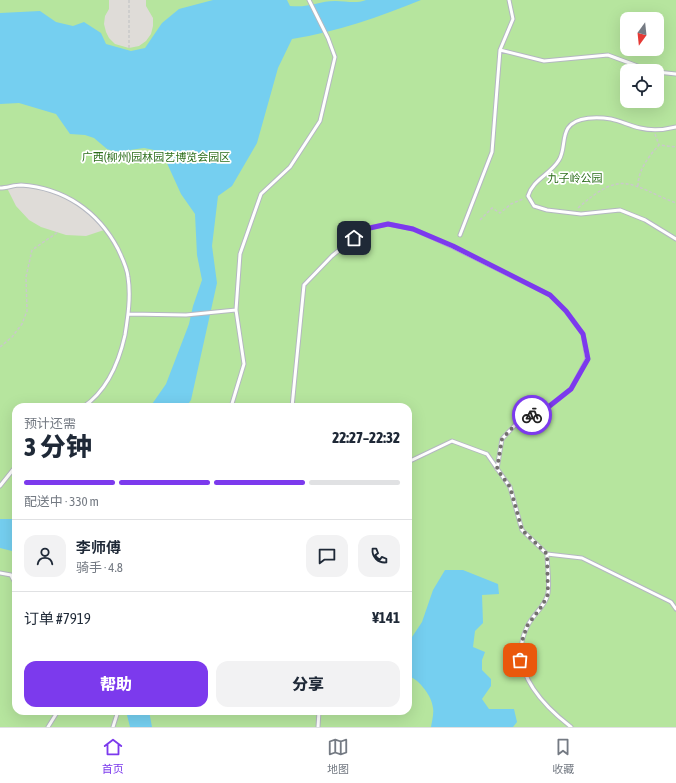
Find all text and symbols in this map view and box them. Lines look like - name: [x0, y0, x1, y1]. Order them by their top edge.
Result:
- north arrow: [620, 12, 664, 56]
- map controls: [620, 12, 664, 108]
- button: locate: [620, 64, 664, 108]
- park label: 广西(柳州)园林园艺博览会园区: [82, 151, 230, 163]
- park label: 九子岭公园: [548, 172, 603, 184]
- pin: [337, 221, 371, 255]
- icon: home: [343, 227, 365, 249]
- courier: [512, 395, 552, 435]
- icon: bike: [521, 404, 543, 426]
- text: 预计还需: [24, 416, 76, 431]
- text: 22:27–22:32: [332, 429, 400, 446]
- text: 3 分钟: [24, 432, 92, 462]
- text: 配送中 · 330 m: [24, 494, 99, 509]
- button: person: [24, 535, 66, 577]
- button: chat: [306, 535, 348, 577]
- button: phone: [358, 535, 400, 577]
- text: 李师傅: [76, 539, 121, 556]
- text: 骑手 · 4.8: [76, 560, 123, 575]
- text: ¥141: [372, 609, 400, 626]
- text: 订单 #7919: [24, 610, 91, 627]
- pin: [503, 643, 537, 677]
- icon: bag: [509, 649, 531, 671]
- button: 帮助: [24, 661, 208, 707]
- button: 分享: [216, 661, 400, 707]
- tab: 首页: [102, 736, 124, 776]
- tab: 地图: [327, 736, 349, 776]
- tab: 收藏: [552, 736, 574, 776]

